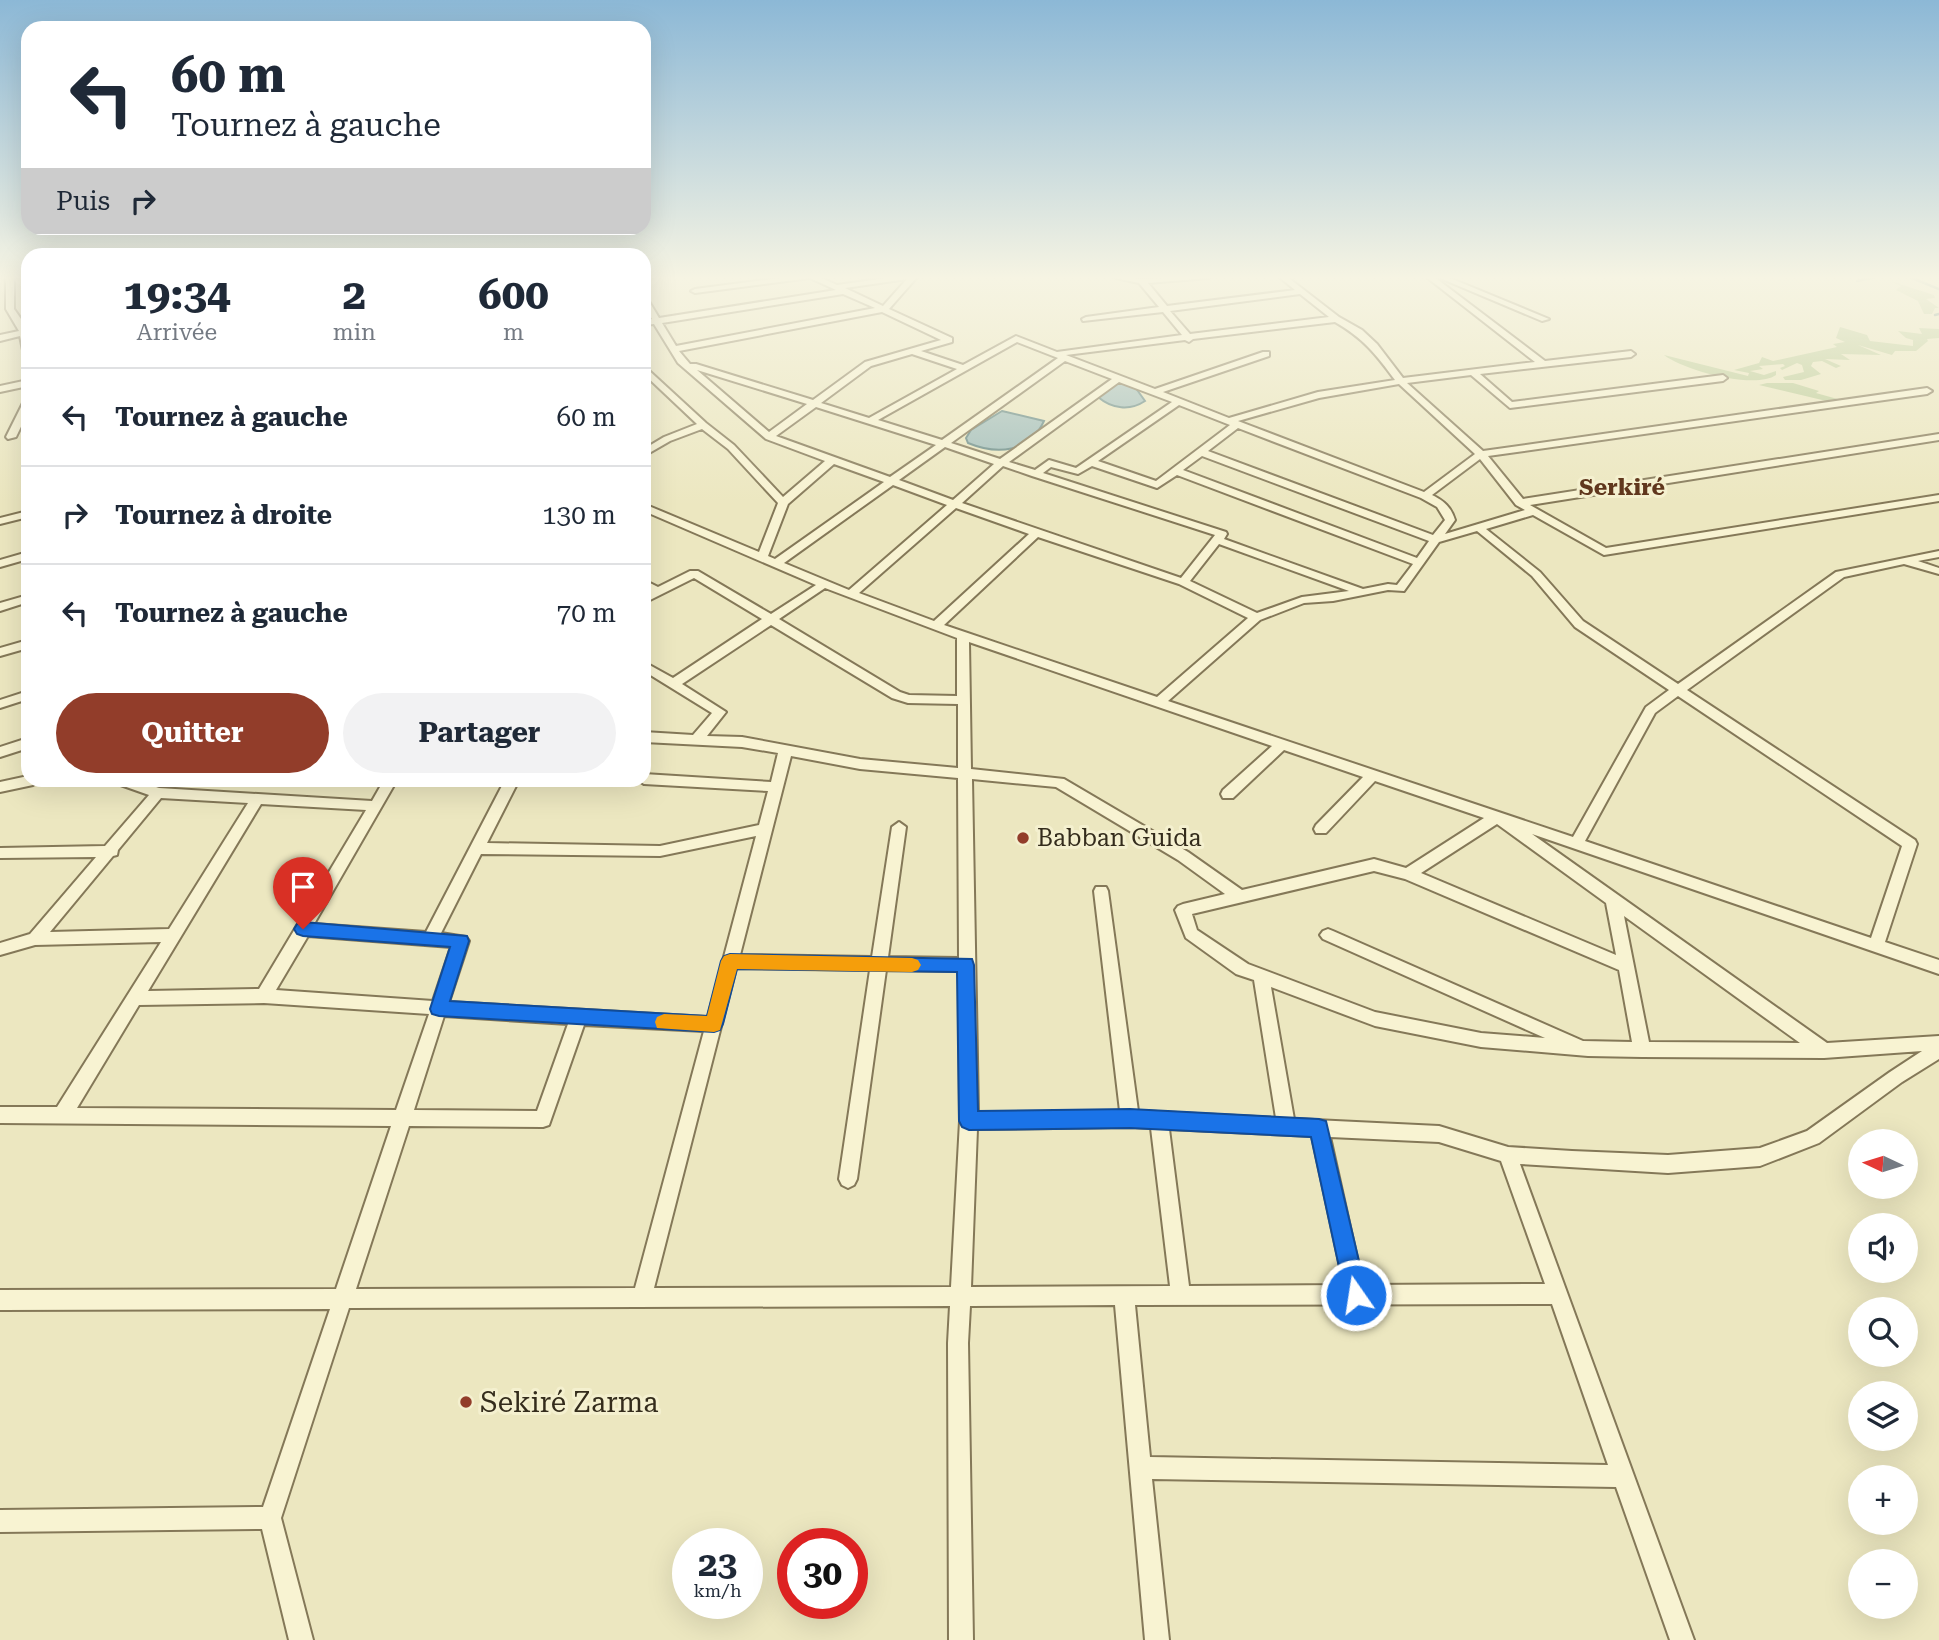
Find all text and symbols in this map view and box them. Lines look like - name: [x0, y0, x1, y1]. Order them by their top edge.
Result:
- text: 60 m: [171, 47, 286, 104]
- icon: left: [56, 49, 147, 140]
- text: Tournez à gauche: [171, 106, 441, 144]
- icon: right: [124, 182, 162, 220]
- text: Puis: [56, 186, 110, 216]
- text: 19:34: [123, 270, 230, 319]
- text: 2: [343, 270, 366, 319]
- text: 600: [478, 270, 549, 319]
- text: Arrivée: [137, 319, 217, 346]
- text: min: [333, 319, 376, 346]
- text: m: [503, 319, 524, 346]
- icon: left: [56, 398, 94, 436]
- text: Tournez à gauche: [115, 402, 348, 432]
- text: 60 m: [557, 402, 616, 432]
- district label: Serkiré: [1579, 474, 1665, 501]
- icon: right: [56, 496, 94, 534]
- text: Tournez à droite: [115, 500, 332, 530]
- text: 130 m: [542, 500, 616, 530]
- icon: left: [56, 594, 94, 632]
- text: Tournez à gauche: [115, 598, 348, 628]
- text: 70 m: [557, 598, 616, 628]
- button: Quitter: [56, 693, 329, 773]
- button: Partager: [343, 693, 616, 773]
- place label: Babban Guida: [1037, 824, 1202, 852]
- marker: Babban Guida: [1015, 830, 1031, 846]
- pin: [273, 857, 333, 929]
- icon: arrive: [284, 868, 322, 906]
- north arrow: [1848, 1129, 1918, 1199]
- map controls: [1848, 1129, 1918, 1619]
- button: sound: [1848, 1213, 1918, 1283]
- position arrow: [1319, 1258, 1393, 1332]
- button: search: [1848, 1297, 1918, 1367]
- button: layers: [1848, 1381, 1918, 1451]
- place label: Sekiré Zarma: [480, 1386, 658, 1419]
- marker: Sekiré Zarma: [458, 1394, 474, 1410]
- button: +: [1848, 1465, 1918, 1535]
- speed limit sign: 30: [777, 1528, 868, 1619]
- text: 23: [698, 1544, 737, 1585]
- button: −: [1848, 1549, 1918, 1619]
- text: km/h: [693, 1580, 742, 1601]

